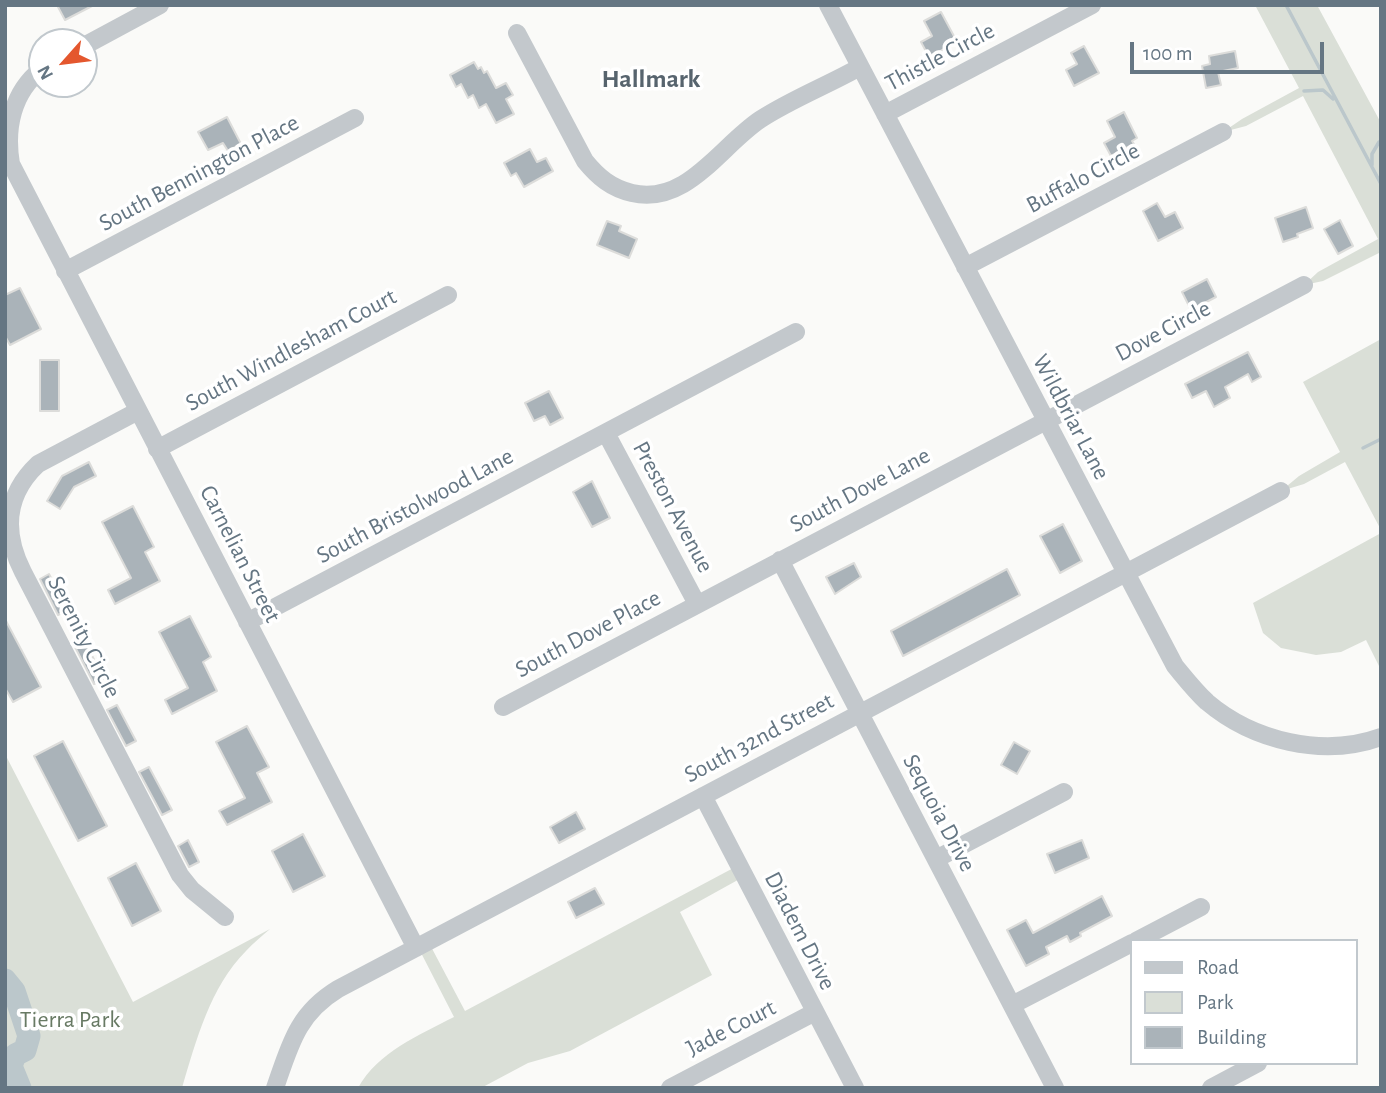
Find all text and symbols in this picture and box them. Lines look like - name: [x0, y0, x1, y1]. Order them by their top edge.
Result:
- street label: Thistle Circle: [880, 16, 1000, 98]
- north arrow: [28, 28, 98, 98]
- scale bar: [1134, 28, 1328, 72]
- text: 100 m: [1143, 43, 1193, 64]
- text: N: [34, 62, 57, 82]
- district label: Hallmark: [602, 63, 700, 95]
- street label: South Bennington Place: [94, 108, 304, 238]
- street label: Buffalo Circle: [1021, 136, 1145, 220]
- street label: South Windlesham Court: [181, 282, 401, 418]
- street label: Dove Circle: [1110, 294, 1216, 368]
- street label: Wildbriar Lane: [1026, 349, 1116, 485]
- street label: Preston Avenue: [626, 436, 720, 578]
- street label: South Dove Lane: [785, 441, 935, 539]
- street label: South Bristolwood Lane: [311, 442, 519, 570]
- street label: Carnelian Street: [193, 481, 287, 627]
- street label: Serenity Circle: [41, 571, 127, 703]
- street label: South Dove Place: [510, 584, 666, 684]
- street label: South 32nd Street: [679, 687, 839, 789]
- street label: Sequoia Drive: [896, 749, 982, 877]
- street label: Diadem Drive: [758, 867, 842, 995]
- legend: [1130, 939, 1358, 1065]
- text: Road: [1197, 957, 1239, 978]
- text: Park: [1197, 992, 1233, 1013]
- street label: Jade Court: [681, 993, 781, 1063]
- park label: Tierra Park: [20, 1006, 120, 1034]
- text: Building: [1197, 1027, 1266, 1048]

